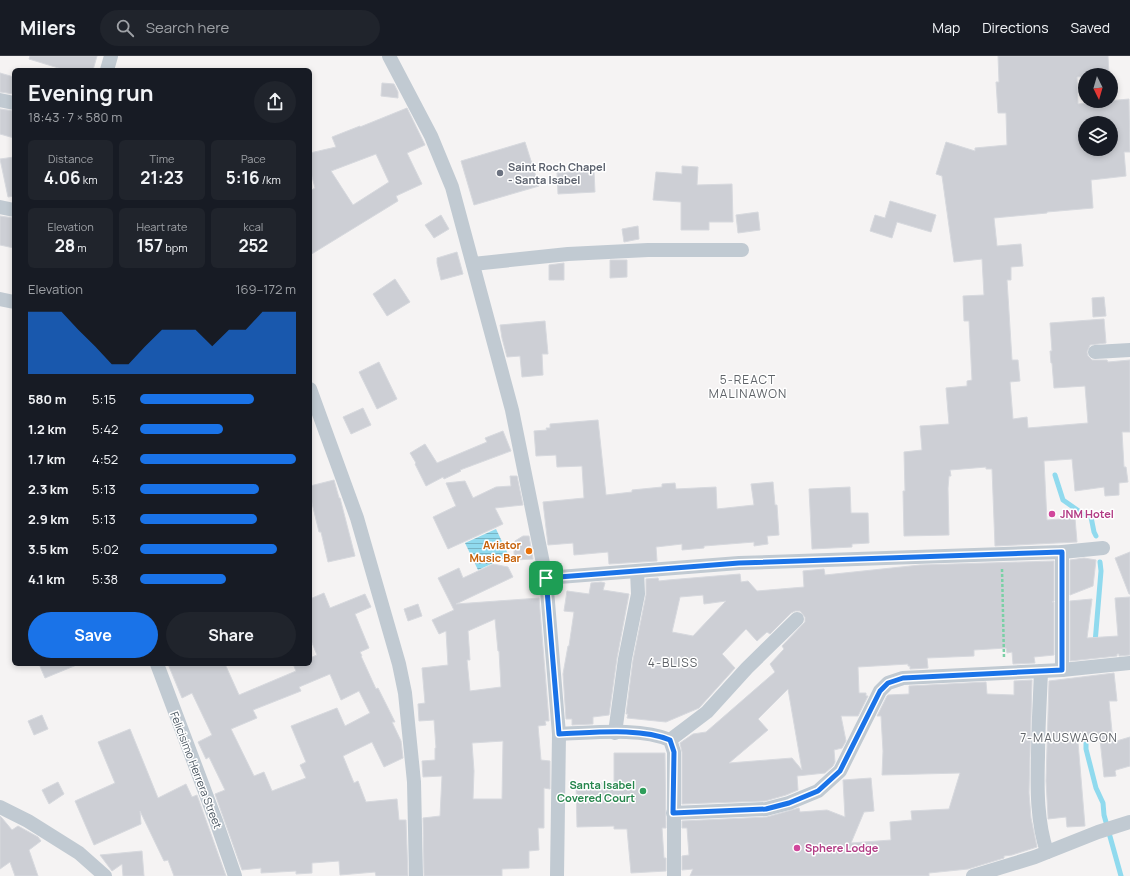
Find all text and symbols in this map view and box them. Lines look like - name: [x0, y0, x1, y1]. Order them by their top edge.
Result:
- search box: [100, 10, 380, 46]
- text: Milers: [20, 15, 76, 41]
- icon: search: [114, 17, 136, 39]
- text: Search here: [146, 17, 229, 38]
- text: Map: [932, 18, 960, 37]
- text: Directions: [982, 18, 1049, 37]
- text: Saved: [1071, 18, 1110, 37]
- north arrow: [1078, 68, 1118, 108]
- map controls: [1078, 68, 1118, 156]
- text: Evening run: [28, 78, 153, 108]
- button: share: [254, 81, 296, 123]
- text: 18:43 · 7 × 580 m: [28, 108, 122, 126]
- button: layers: [1078, 116, 1118, 156]
- text: Distance: [48, 151, 93, 166]
- text: Time: [150, 151, 174, 166]
- text: Pace: [241, 151, 266, 166]
- place label: Saint Roch Chapel - Santa Isabel: [508, 159, 606, 187]
- text: 4.06: [44, 166, 81, 189]
- text: 21:23: [140, 166, 184, 189]
- text: 5:16: [226, 166, 260, 189]
- marker: Saint Roch Chapel - Santa Isabel: [495, 168, 505, 178]
- text: km: [81, 172, 98, 187]
- text: /km: [260, 172, 281, 187]
- text: Elevation: [47, 219, 94, 234]
- text: Heart rate: [136, 219, 188, 234]
- text: kcal: [243, 219, 263, 234]
- text: 28: [55, 234, 75, 257]
- text: 157: [136, 234, 163, 257]
- text: 252: [238, 234, 268, 257]
- text: m: [75, 240, 87, 255]
- text: bpm: [163, 240, 188, 255]
- text: Elevation: [28, 280, 83, 298]
- text: 169–172 m: [236, 280, 296, 298]
- district label: 5-REACT MALINAWON: [709, 371, 787, 402]
- text: 580 m: [28, 390, 66, 408]
- text: 5:15: [92, 390, 116, 408]
- text: 1.2 km: [28, 420, 66, 438]
- text: 5:42: [92, 420, 118, 438]
- text: 1.7 km: [28, 450, 65, 468]
- text: 4:52: [92, 450, 118, 468]
- text: 2.3 km: [28, 480, 69, 498]
- text: 5:13: [92, 480, 116, 498]
- place label: JNM Hotel: [1060, 506, 1114, 521]
- marker: JNM Hotel: [1047, 509, 1057, 519]
- text: 2.9 km: [28, 510, 69, 528]
- text: 5:13: [92, 510, 116, 528]
- place label: Aviator Music Bar: [469, 537, 522, 565]
- text: 3.5 km: [28, 540, 68, 558]
- text: 5:02: [92, 540, 119, 558]
- marker: Aviator Music Bar: [524, 546, 534, 556]
- pin: [529, 561, 563, 595]
- icon: arrive: [535, 567, 557, 589]
- text: 4.1 km: [28, 570, 65, 588]
- text: 5:38: [92, 570, 118, 588]
- button: Save: [28, 612, 158, 658]
- button: Share: [166, 612, 296, 658]
- district label: 4-BLISS: [648, 654, 698, 671]
- street label: Felicisimo Herrera Street: [167, 709, 226, 831]
- district label: 7-MAUSWAGON: [1020, 729, 1118, 746]
- place label: Santa Isabel Covered Court: [557, 777, 635, 805]
- marker: Santa Isabel Covered Court: [638, 786, 648, 796]
- place label: Sphere Lodge: [805, 840, 879, 855]
- marker: Sphere Lodge: [792, 843, 802, 853]

